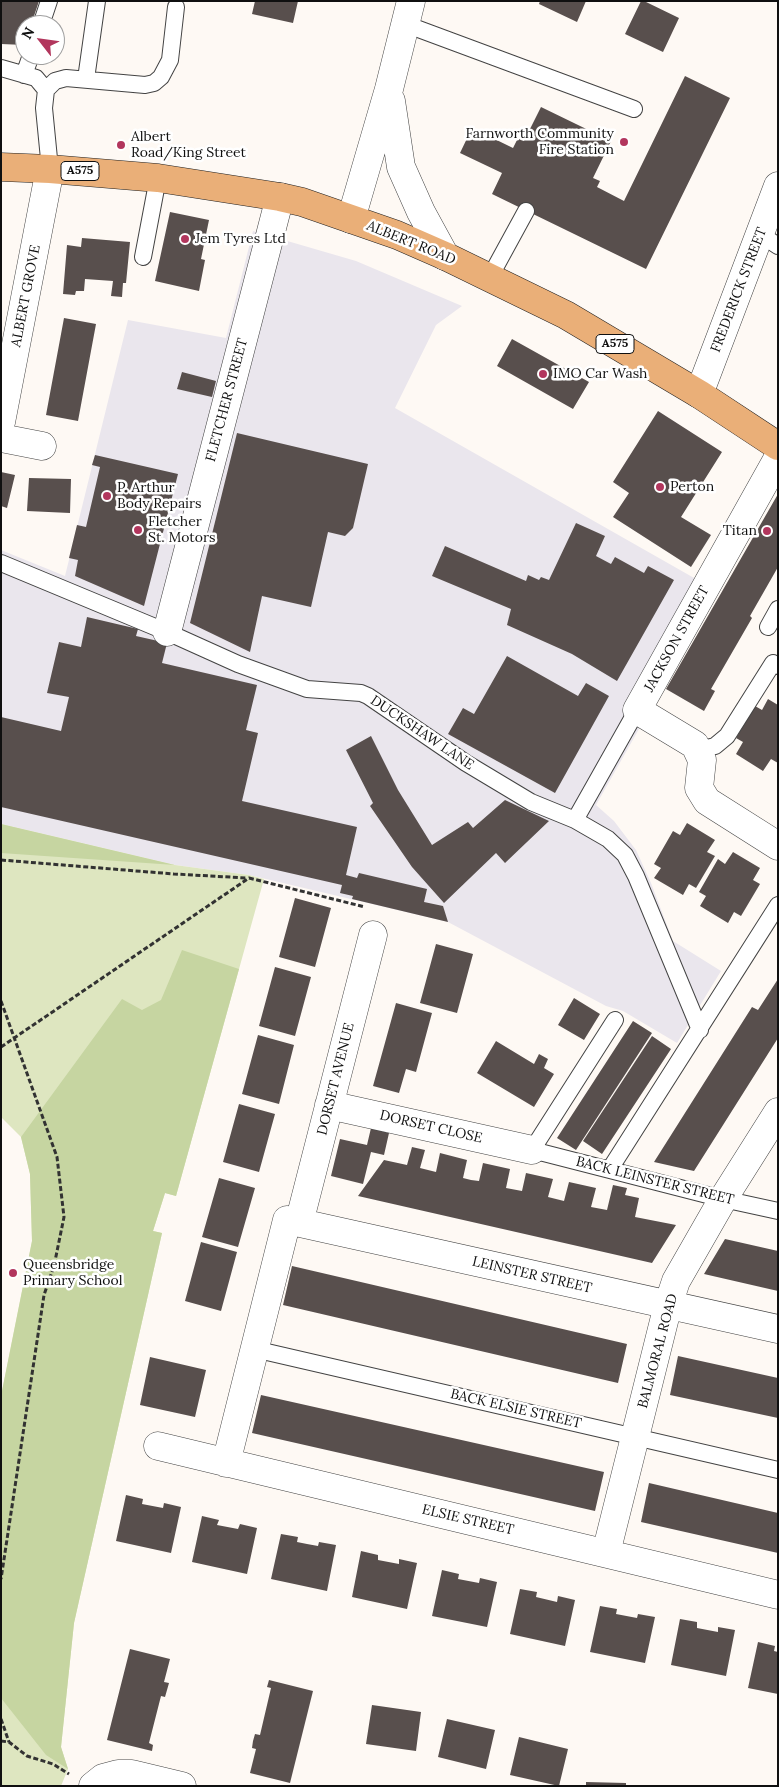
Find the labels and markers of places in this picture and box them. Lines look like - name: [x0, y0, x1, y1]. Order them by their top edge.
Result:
- place label: Farnworth Community Fire Station: [466, 126, 614, 158]
- place label: Albert Road/King Street: [131, 129, 246, 162]
- marker: Farnworth Community Fire Station: [618, 136, 630, 148]
- marker: Albert Road/King Street: [115, 139, 127, 151]
- place label: Jem Tyres Ltd: [195, 231, 286, 247]
- marker: Jem Tyres Ltd: [179, 233, 191, 245]
- place label: IMO Car Wash: [553, 366, 647, 382]
- marker: IMO Car Wash: [537, 368, 549, 380]
- place label: Perton: [670, 479, 714, 495]
- place label: P. Arthur Body Repairs: [117, 480, 202, 512]
- marker: Perton: [654, 481, 666, 493]
- marker: P. Arthur Body Repairs: [101, 490, 113, 502]
- place label: Fletcher St. Motors: [148, 514, 216, 546]
- place label: Titan: [723, 523, 757, 539]
- marker: Fletcher St. Motors: [132, 524, 144, 536]
- marker: Titan: [761, 525, 773, 537]
- place label: Queensbridge Primary School: [23, 1257, 123, 1290]
- marker: Queensbridge Primary School: [7, 1267, 19, 1279]

